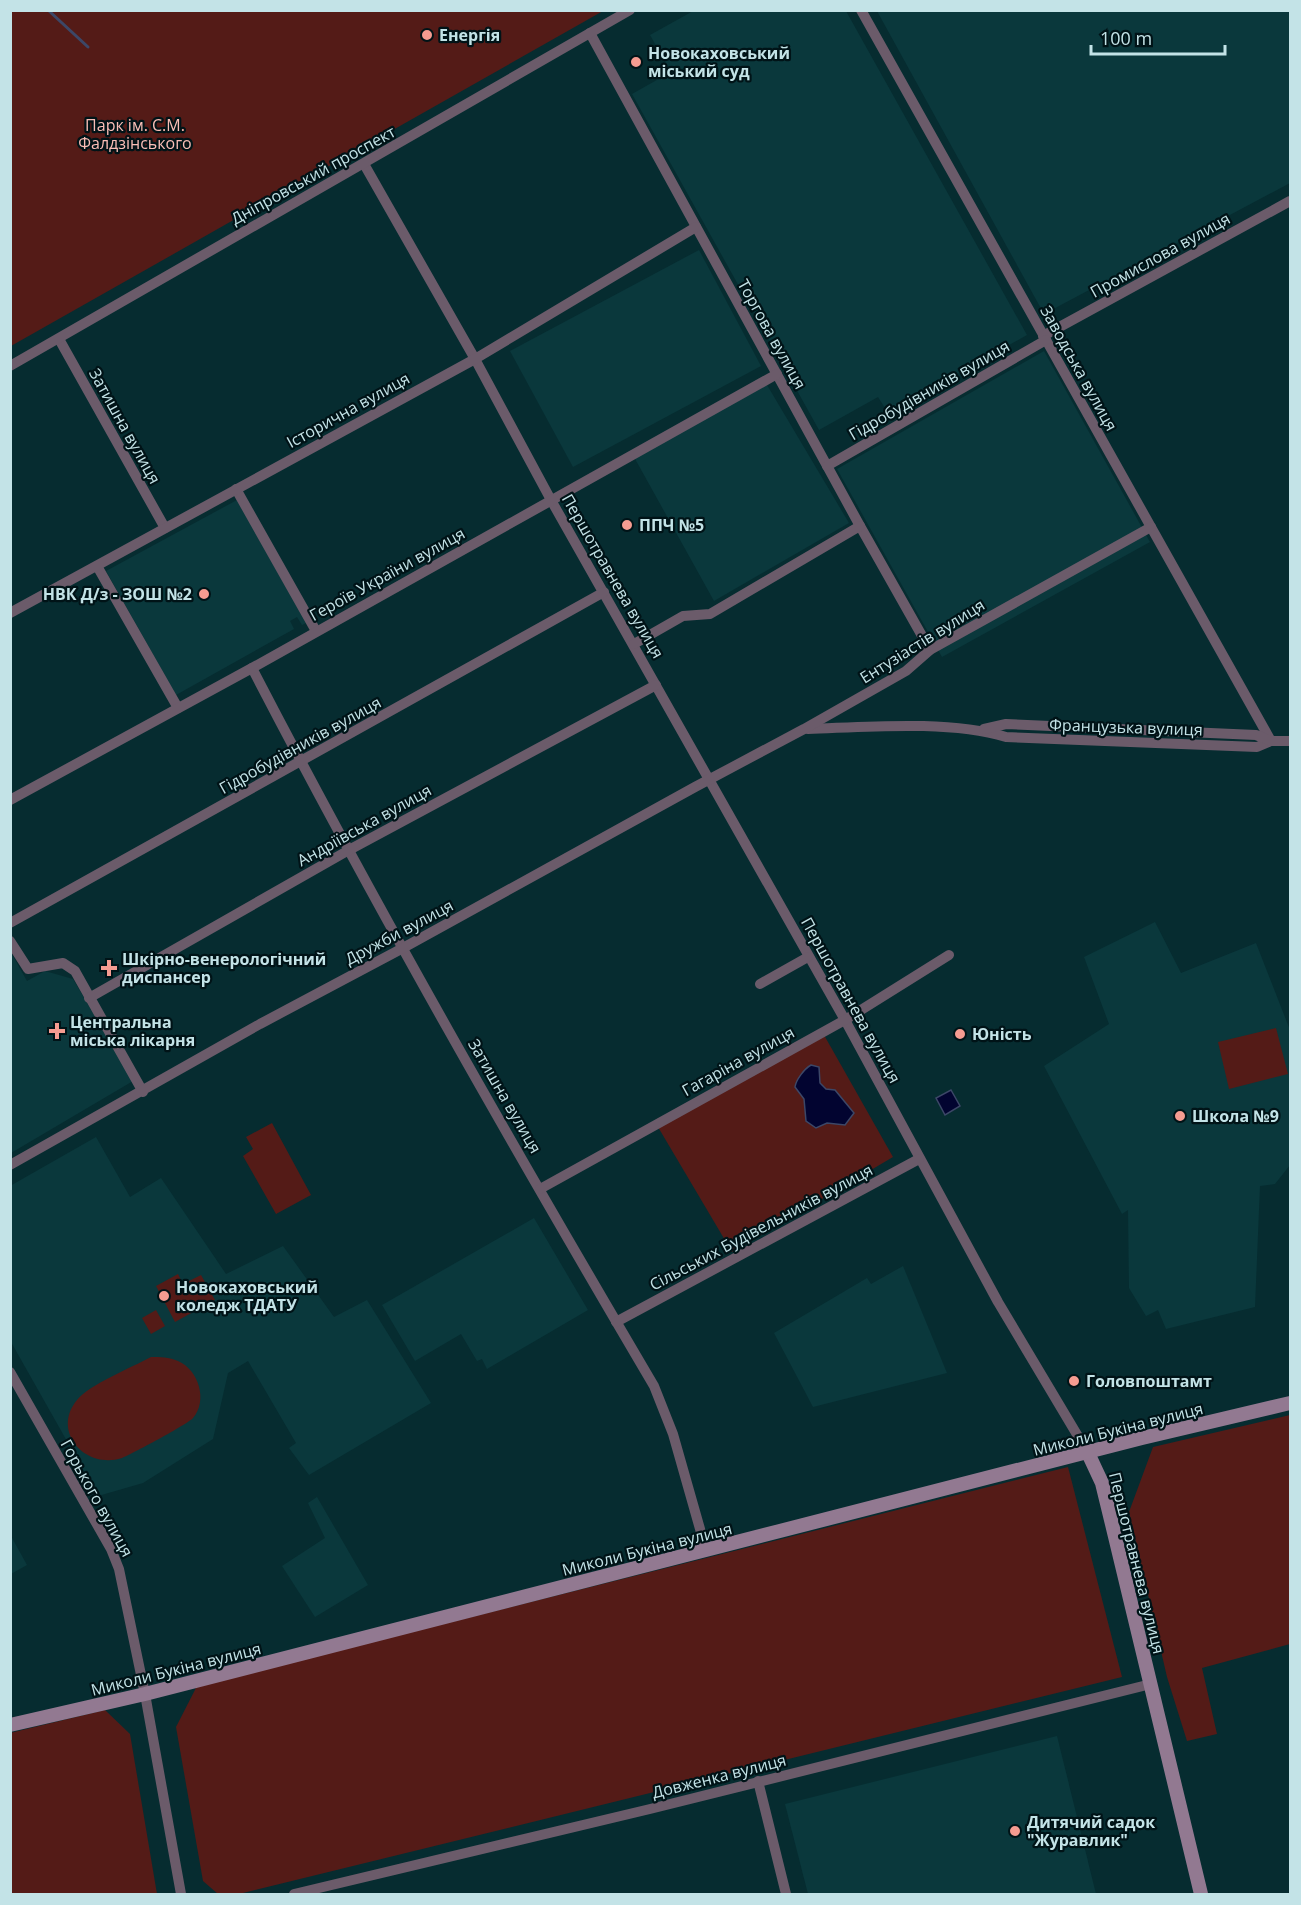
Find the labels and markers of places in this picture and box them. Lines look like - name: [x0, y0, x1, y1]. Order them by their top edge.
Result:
- place label: Енергія: [439, 24, 500, 46]
- marker: Енергія: [420, 28, 434, 42]
- place label: Новокаховський міський суд: [648, 42, 790, 82]
- marker: Новокаховський міський суд: [629, 55, 643, 69]
- place label: ППЧ №5: [639, 514, 704, 536]
- marker: ППЧ №5: [620, 518, 634, 532]
- place label: НВК Д/з - ЗОШ №2: [43, 583, 192, 605]
- marker: НВК Д/з - ЗОШ №2: [197, 587, 211, 601]
- place label: Шкірно-венерологічний диспансер: [122, 948, 326, 988]
- marker: Шкірно-венерологічний диспансер: [100, 959, 118, 977]
- place label: Центральна міська лікарня: [70, 1011, 195, 1051]
- marker: Центральна міська лікарня: [48, 1022, 66, 1040]
- place label: Юність: [972, 1023, 1032, 1045]
- marker: Юність: [953, 1027, 967, 1041]
- place label: Школа №9: [1192, 1105, 1279, 1127]
- marker: Школа №9: [1173, 1109, 1187, 1123]
- place label: Новокаховський коледж ТДАТУ: [176, 1276, 318, 1316]
- marker: Новокаховський коледж ТДАТУ: [157, 1289, 171, 1303]
- place label: Головпоштамт: [1086, 1370, 1212, 1392]
- marker: Головпоштамт: [1067, 1374, 1081, 1388]
- place label: Дитячий садок "Журавлик": [1027, 1811, 1155, 1851]
- marker: Дитячий садок "Журавлик": [1008, 1824, 1022, 1838]

